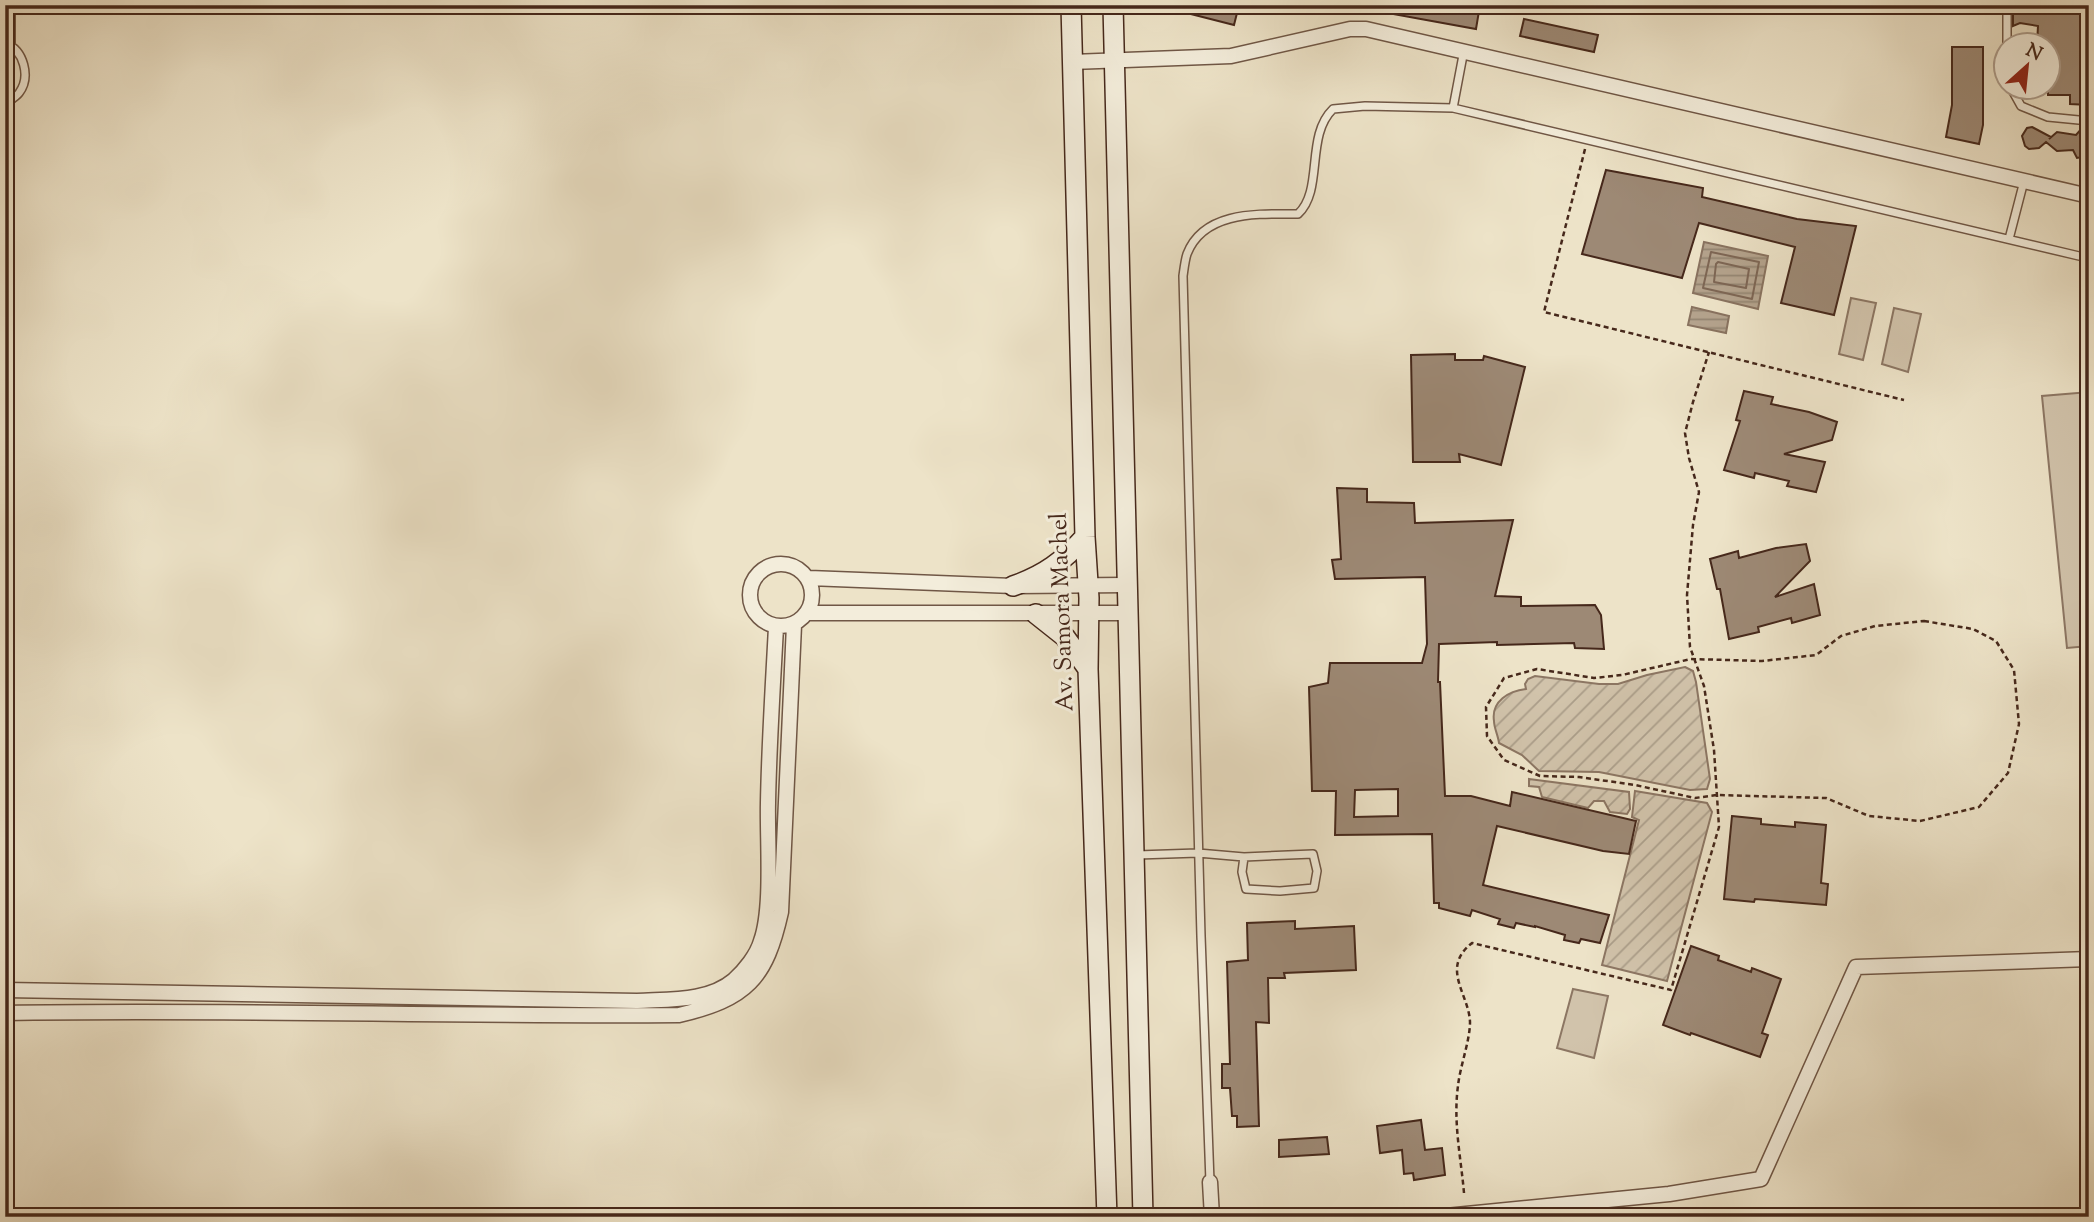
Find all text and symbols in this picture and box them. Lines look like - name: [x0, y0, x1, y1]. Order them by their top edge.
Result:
- north arrow: [1993, 32, 2062, 102]
- text: N: [2021, 38, 2046, 69]
- street label: Av. Samora Machel: [1043, 512, 1083, 712]

